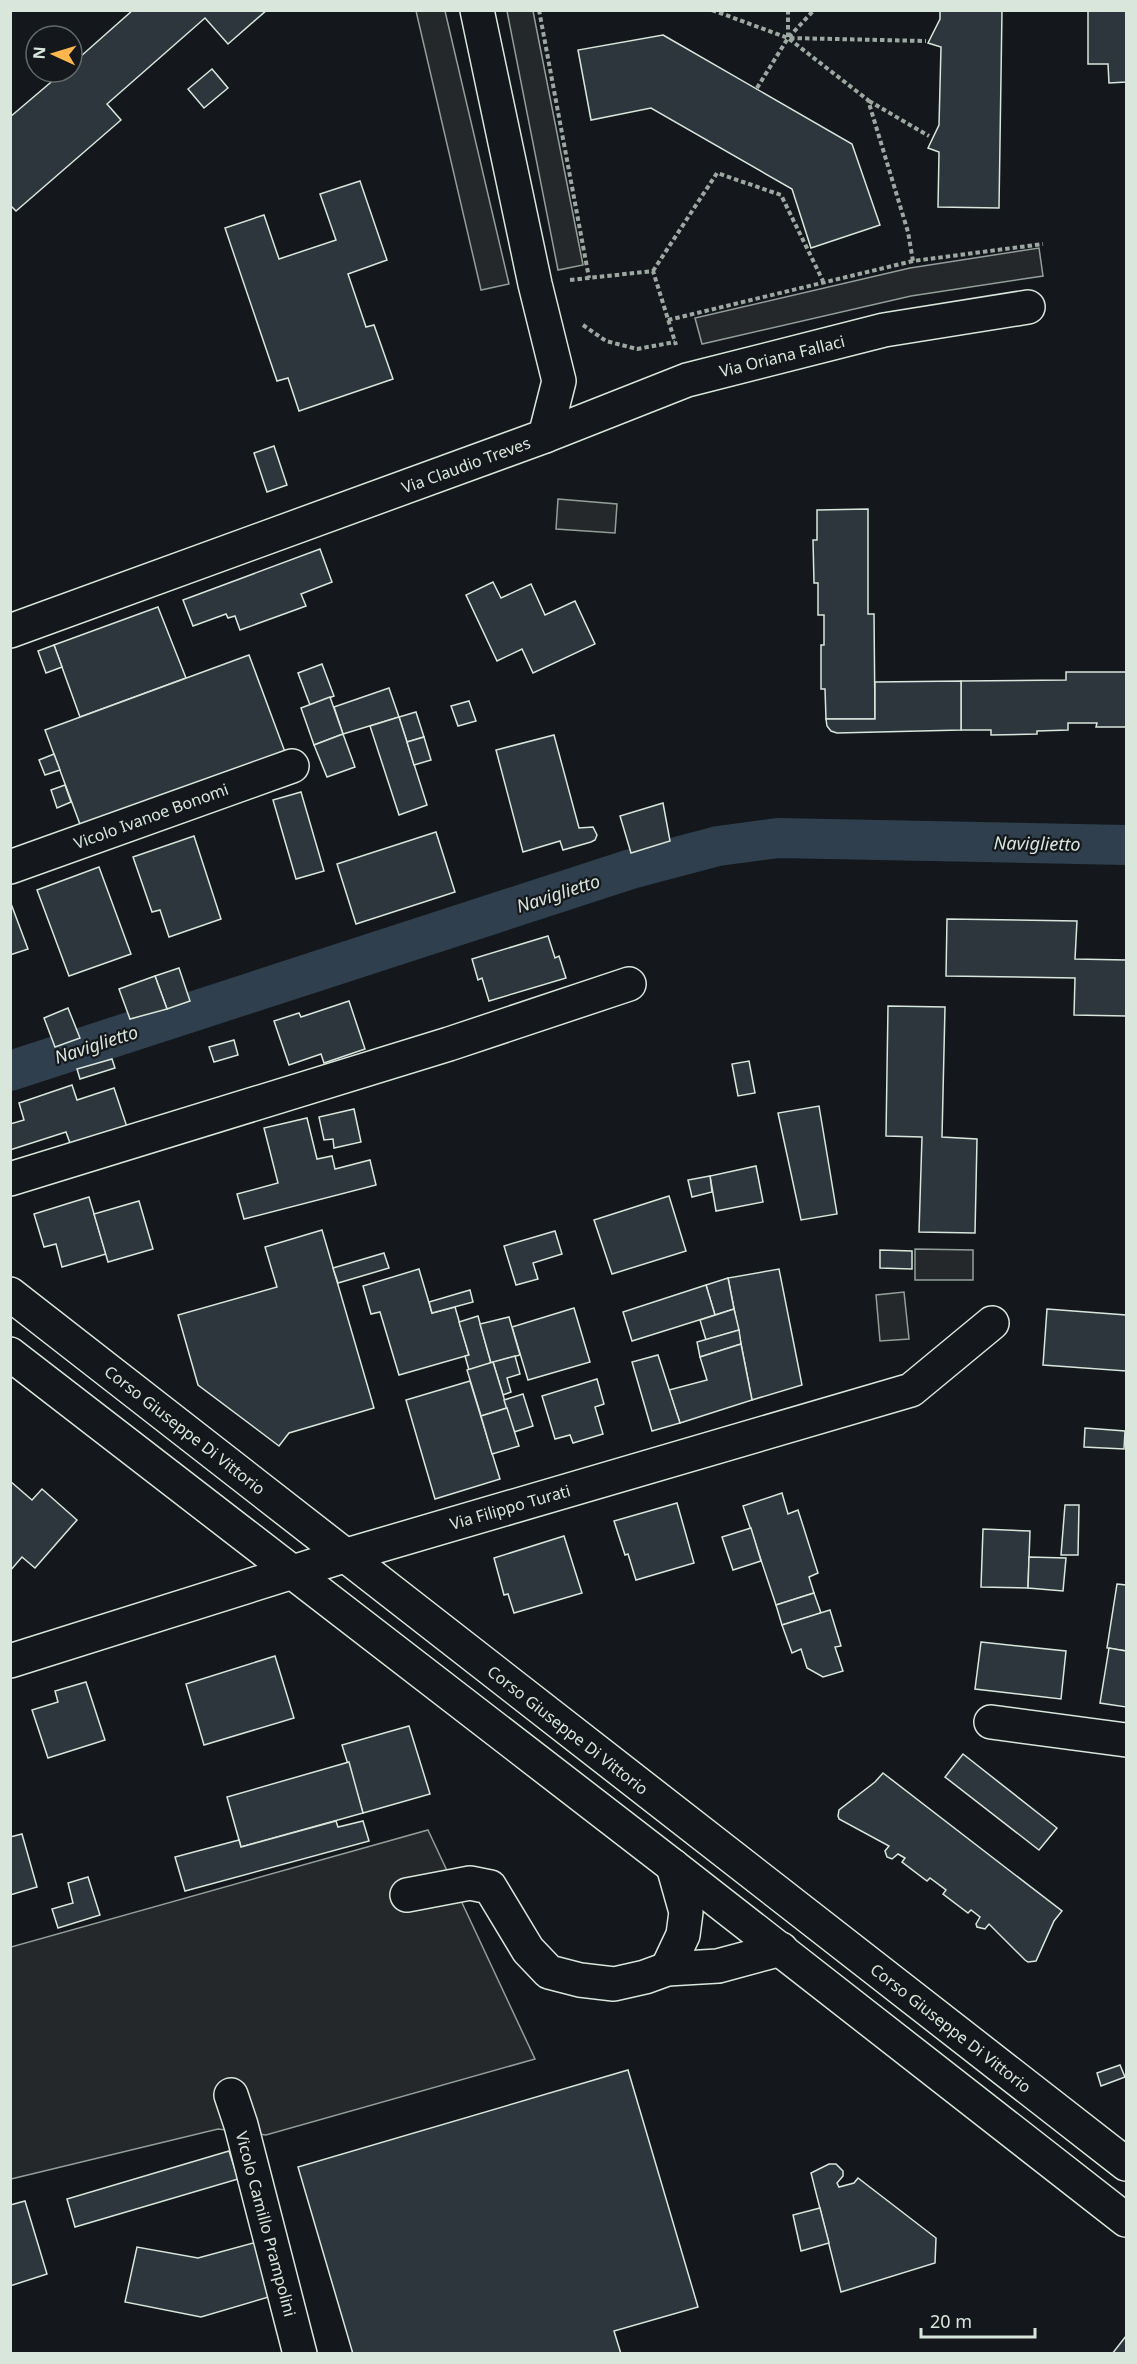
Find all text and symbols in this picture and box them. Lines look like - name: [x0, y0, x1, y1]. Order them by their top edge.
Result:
- north arrow: [24, 24, 84, 84]
- text: N: [28, 46, 50, 60]
- street label: Via Oriana Fallaci: [717, 330, 847, 382]
- street label: Via Claudio Treves: [398, 431, 534, 499]
- street label: Vicolo Ivanoe Bonomi: [71, 778, 231, 854]
- water label: Naviglietto: [993, 830, 1081, 856]
- water label: Naviglietto: [513, 868, 603, 918]
- water label: Naviglietto: [51, 1019, 141, 1069]
- street label: Corso Giuseppe Di Vittorio: [100, 1360, 270, 1500]
- street label: Via Filippo Turati: [447, 1479, 573, 1535]
- street label: Corso Giuseppe Di Vittorio: [483, 1660, 653, 1800]
- street label: Corso Giuseppe Di Vittorio: [866, 1958, 1036, 2098]
- street label: Vicolo Camillo Prampolini: [231, 2129, 301, 2319]
- scale bar: [921, 2301, 1035, 2339]
- text: 20 m: [930, 2309, 972, 2333]

